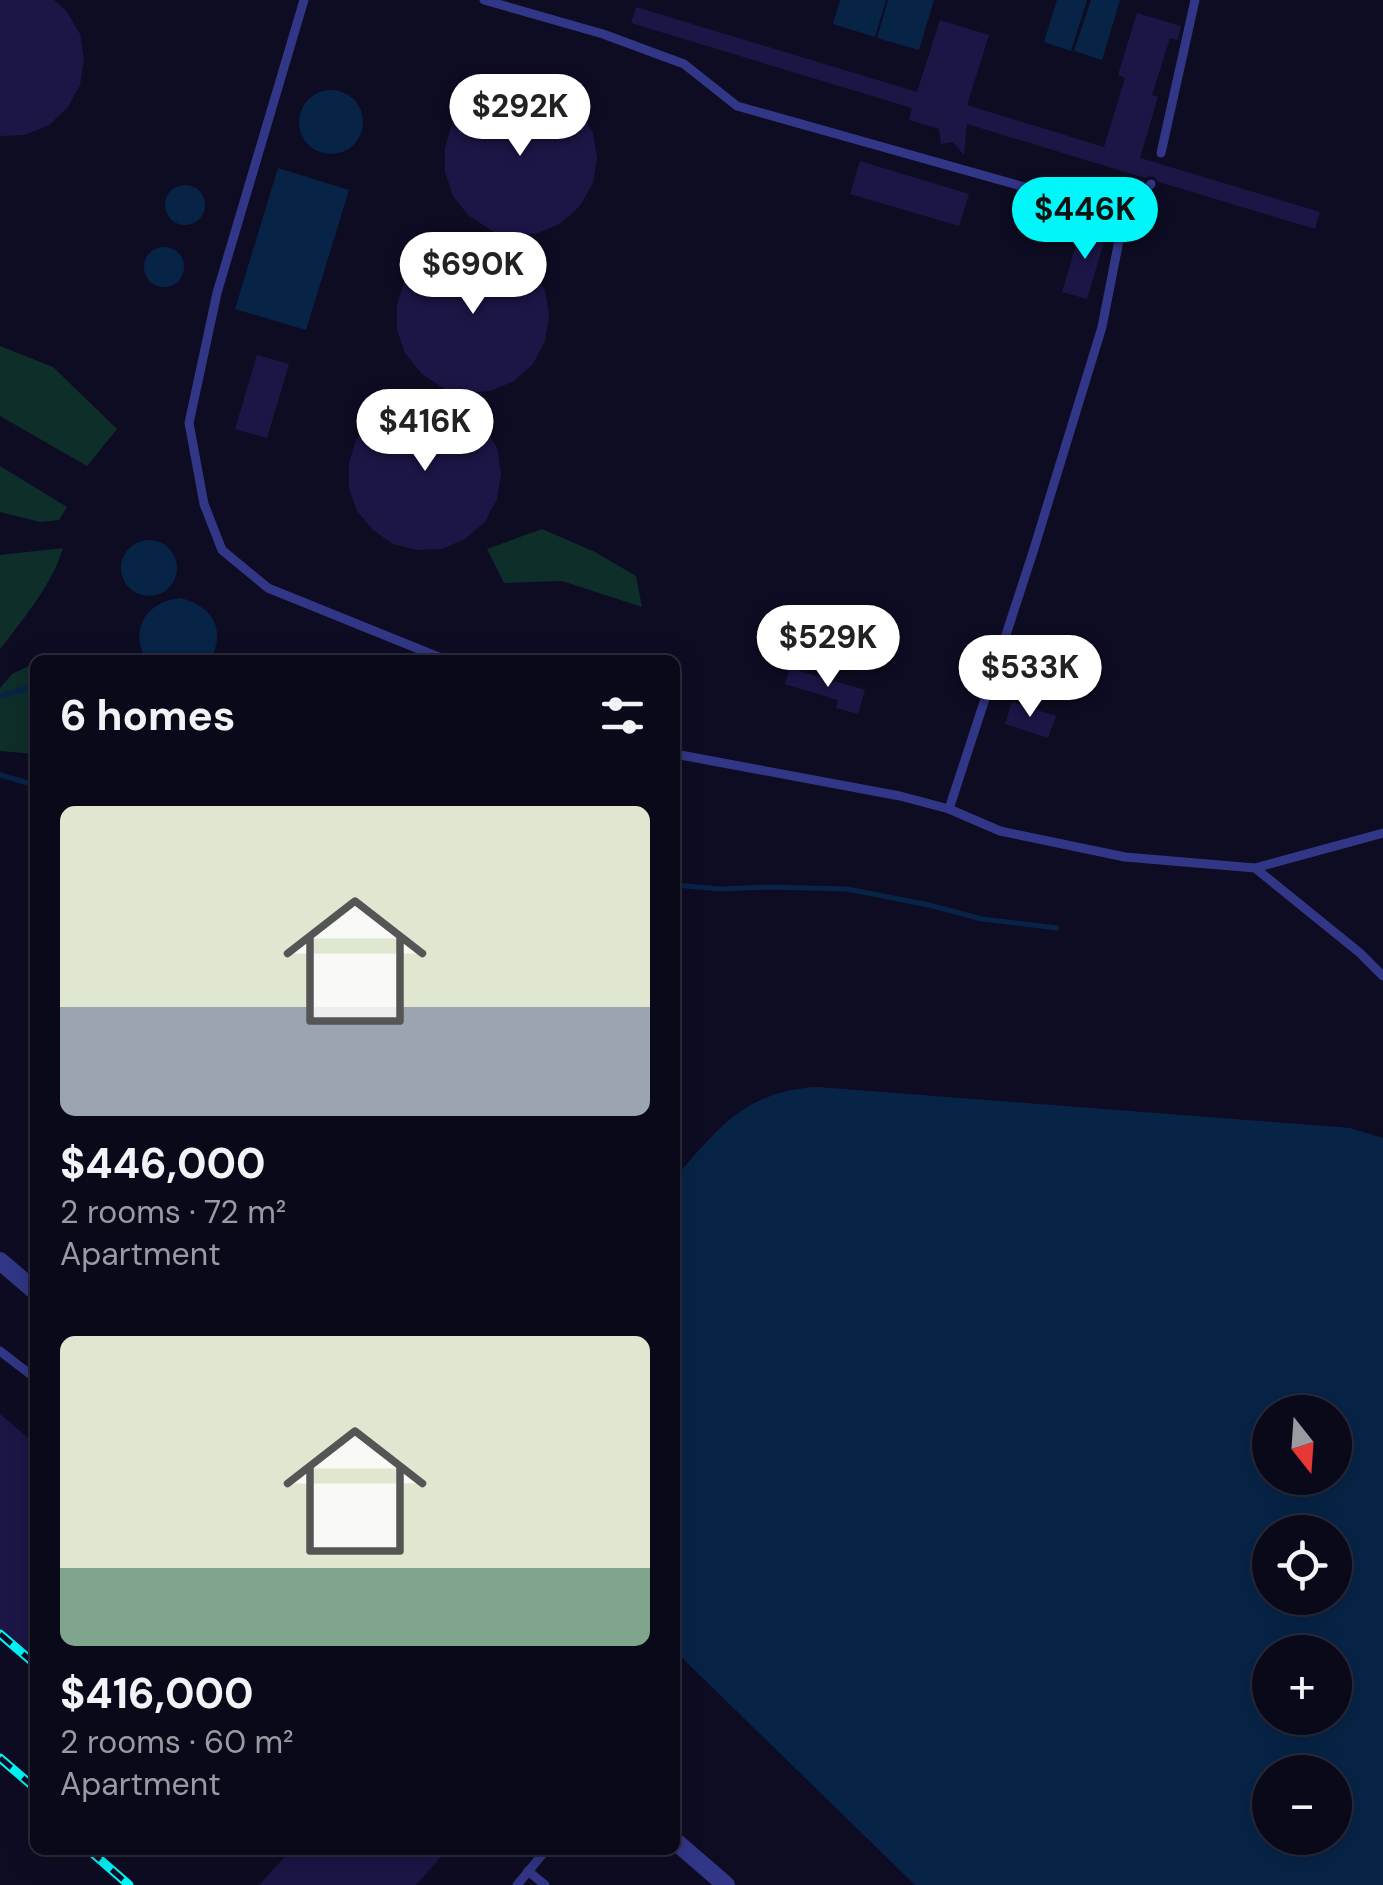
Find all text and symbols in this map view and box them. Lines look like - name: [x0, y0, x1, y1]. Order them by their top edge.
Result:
- pin: $292K: [450, 74, 590, 159]
- text: $292K: [471, 85, 569, 127]
- pin: $446K: [1015, 177, 1155, 262]
- text: $446K: [1034, 188, 1136, 230]
- pin: $690K: [403, 232, 543, 317]
- text: $690K: [422, 243, 524, 285]
- pin: $416K: [355, 389, 495, 474]
- text: $416K: [379, 400, 471, 442]
- pin: $529K: [758, 605, 898, 690]
- text: $529K: [779, 616, 877, 658]
- pin: $533K: [960, 635, 1100, 720]
- text: $533K: [981, 646, 1079, 688]
- text: 6 homes: [60, 688, 235, 743]
- icon: filters: [595, 688, 650, 743]
- icon: home: [265, 871, 445, 1051]
- text: $446,000: [60, 1136, 266, 1191]
- text: 2 rooms · 72 m²: [60, 1191, 286, 1233]
- text: Apartment: [60, 1233, 221, 1275]
- north arrow: [1252, 1395, 1352, 1495]
- map controls: [1252, 1395, 1352, 1855]
- icon: home: [265, 1401, 445, 1581]
- button: locate: [1252, 1515, 1352, 1615]
- button: +: [1252, 1635, 1352, 1735]
- text: $416,000: [60, 1666, 254, 1721]
- text: 2 rooms · 60 m²: [60, 1721, 294, 1763]
- button: −: [1252, 1755, 1352, 1855]
- text: Apartment: [60, 1763, 221, 1805]

